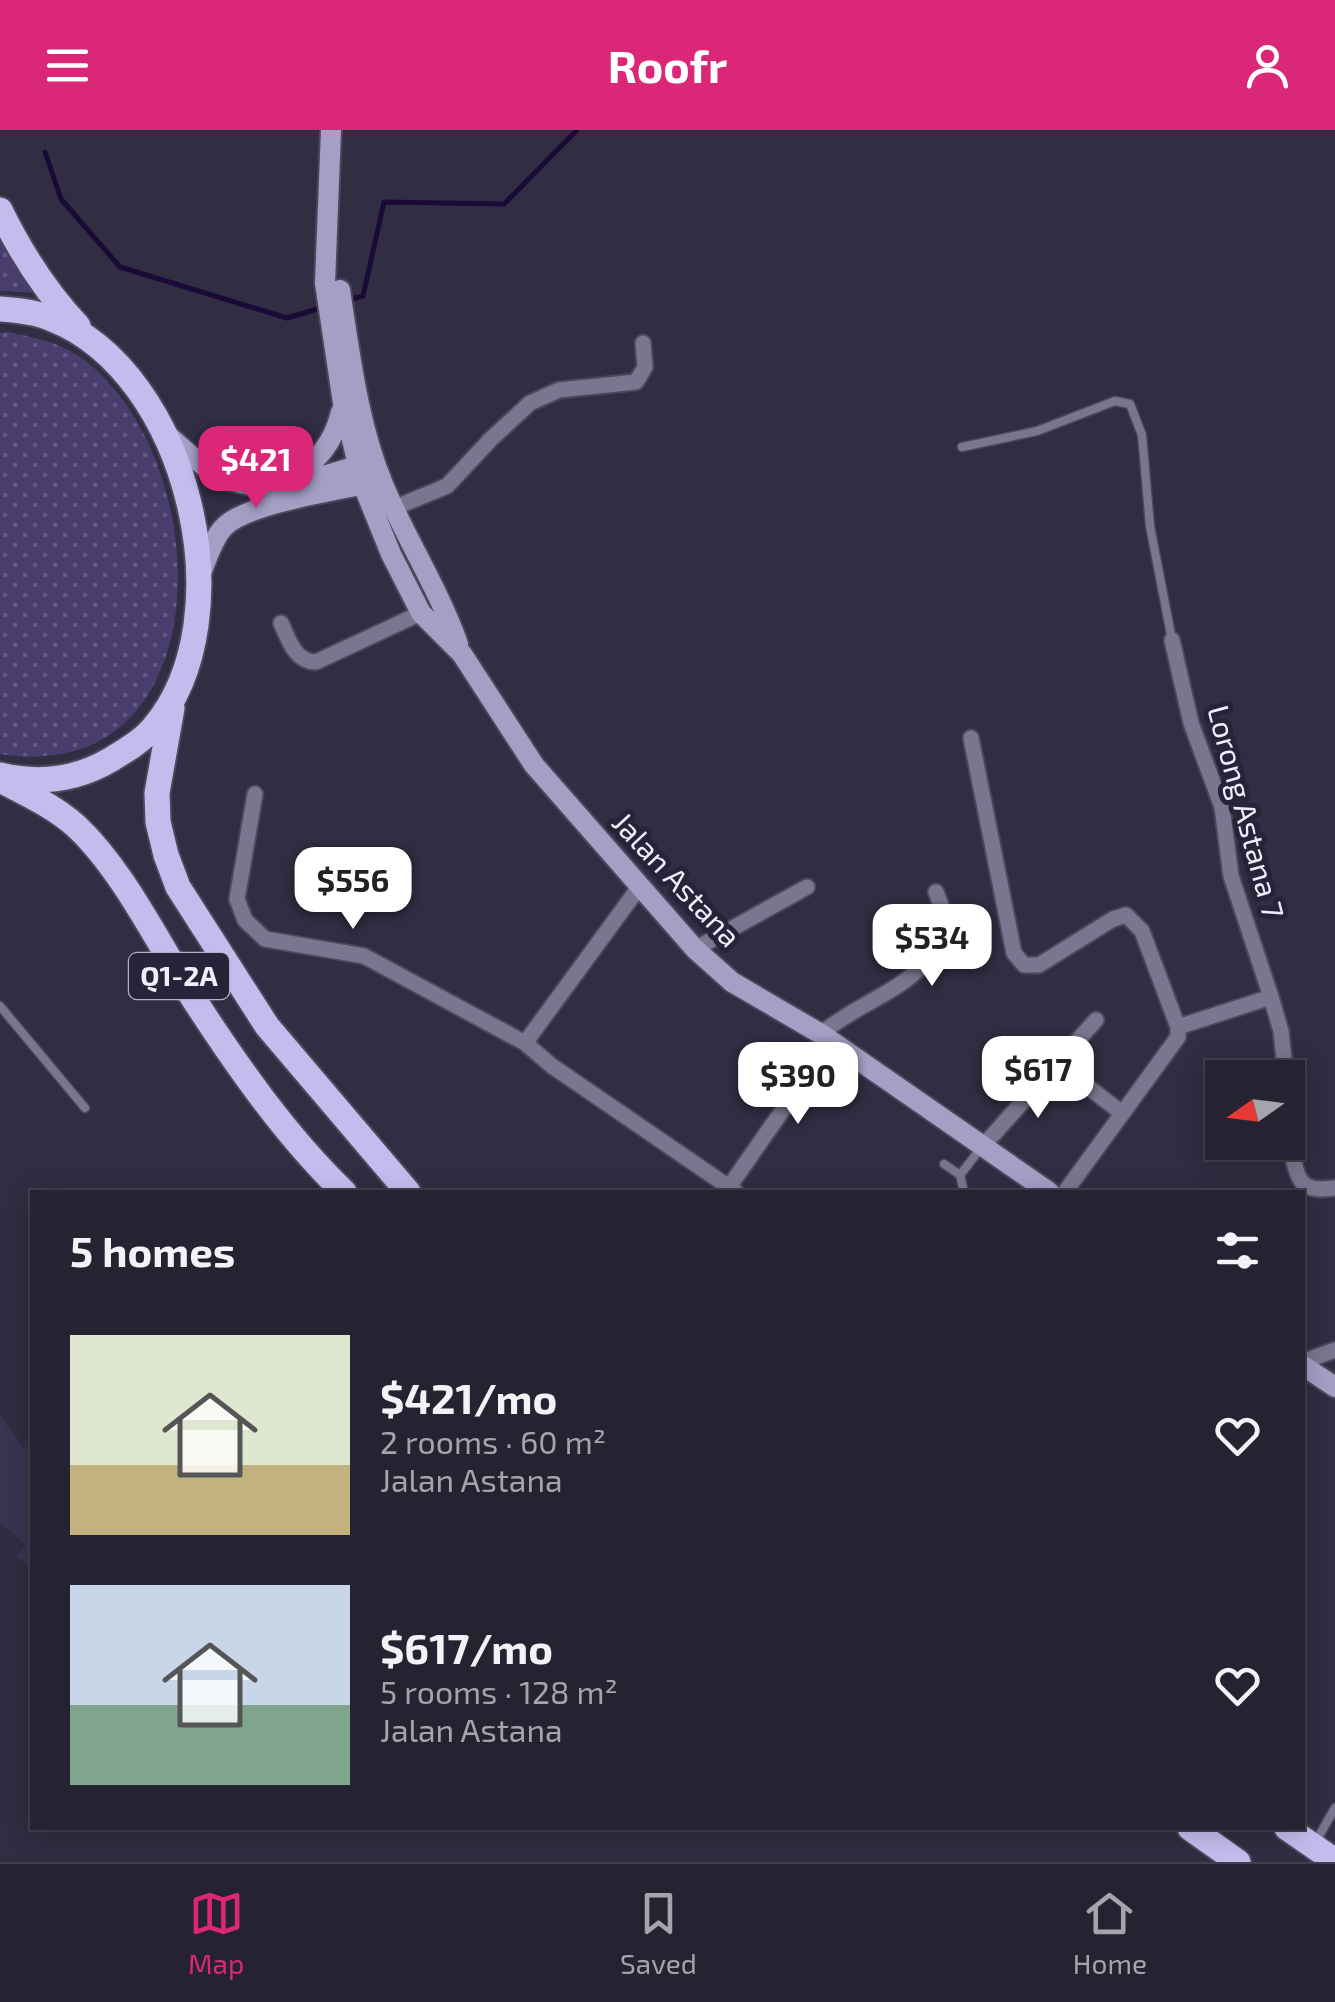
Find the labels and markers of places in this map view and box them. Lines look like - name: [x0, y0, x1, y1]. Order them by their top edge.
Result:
- pin: $421: [197, 426, 315, 511]
- pin: $556: [294, 847, 412, 932]
- pin: $534: [873, 904, 991, 989]
- pin: $617: [979, 1036, 1097, 1121]
- pin: $390: [739, 1042, 857, 1127]

